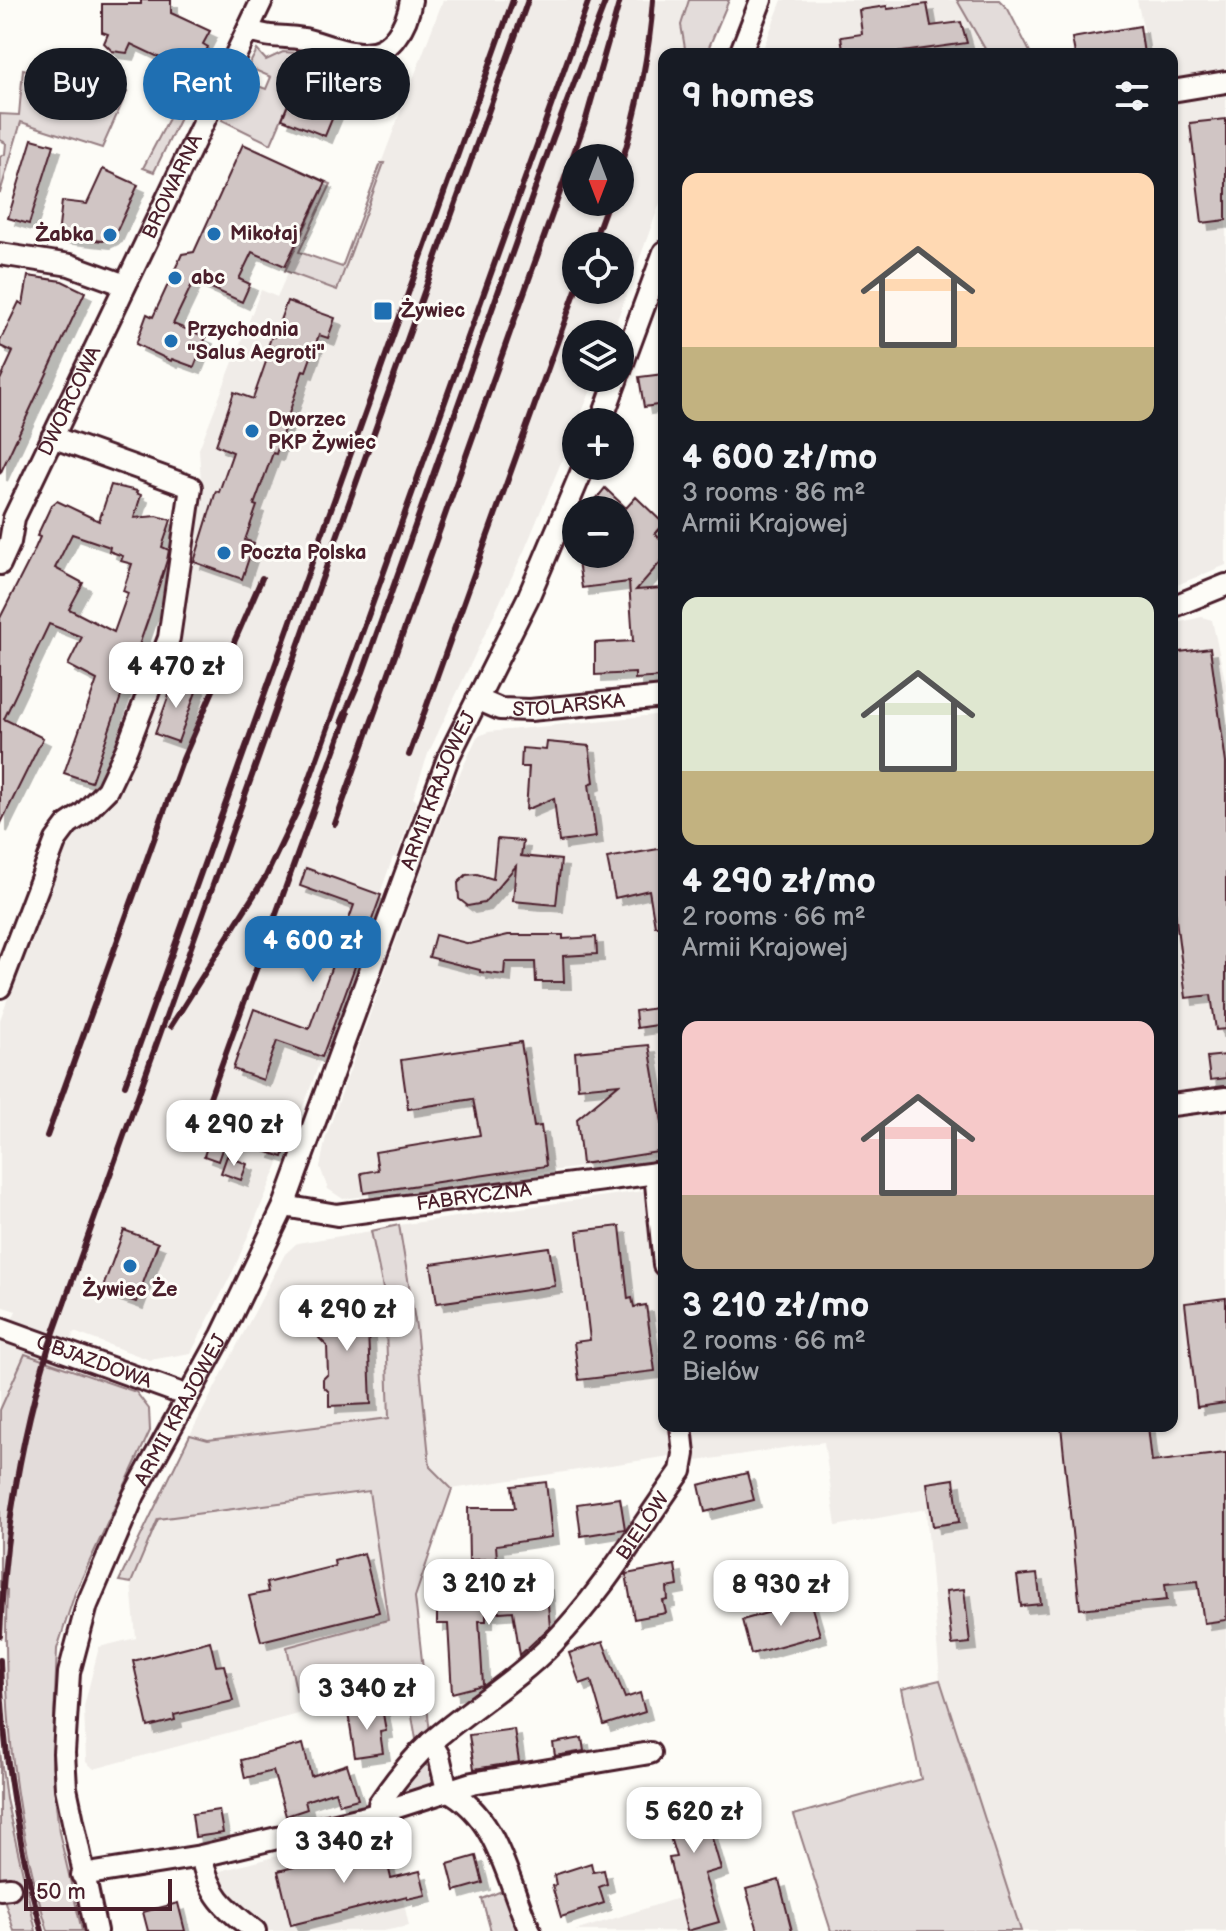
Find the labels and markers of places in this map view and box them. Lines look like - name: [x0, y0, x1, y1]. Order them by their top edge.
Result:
- place label: Żabka: [35, 221, 94, 247]
- place label: Mikołaj: [230, 222, 298, 246]
- marker: Mikołaj: [205, 225, 223, 243]
- marker: Żabka: [101, 226, 119, 244]
- place label: abc: [191, 266, 225, 290]
- marker: abc: [166, 269, 184, 287]
- place label: Żywiec: [401, 297, 465, 323]
- marker: Żywiec: [372, 300, 394, 322]
- place label: Przychodnia "Salus Aegroti": [187, 318, 325, 365]
- marker: Przychodnia "Salus Aegroti": [162, 332, 180, 350]
- place label: Dworzec PKP Żywiec: [268, 408, 376, 455]
- marker: Dworzec PKP Żywiec: [243, 422, 261, 440]
- place label: Poczta Polska: [240, 541, 366, 565]
- marker: Poczta Polska: [215, 544, 233, 562]
- pin: 4 470 zł: [93, 642, 259, 710]
- pin: 4 600 zł: [230, 916, 396, 984]
- pin: 4 290 zł: [151, 1100, 317, 1168]
- marker: Żywiec Że: [121, 1257, 139, 1275]
- place label: Żywiec Że: [83, 1276, 177, 1302]
- pin: 4 290 zł: [264, 1285, 430, 1353]
- pin: 3 210 zł: [406, 1559, 572, 1627]
- pin: 8 930 zł: [698, 1560, 864, 1628]
- pin: 3 340 zł: [284, 1664, 450, 1732]
- pin: 5 620 zł: [611, 1787, 777, 1855]
- pin: 3 340 zł: [261, 1817, 427, 1885]

